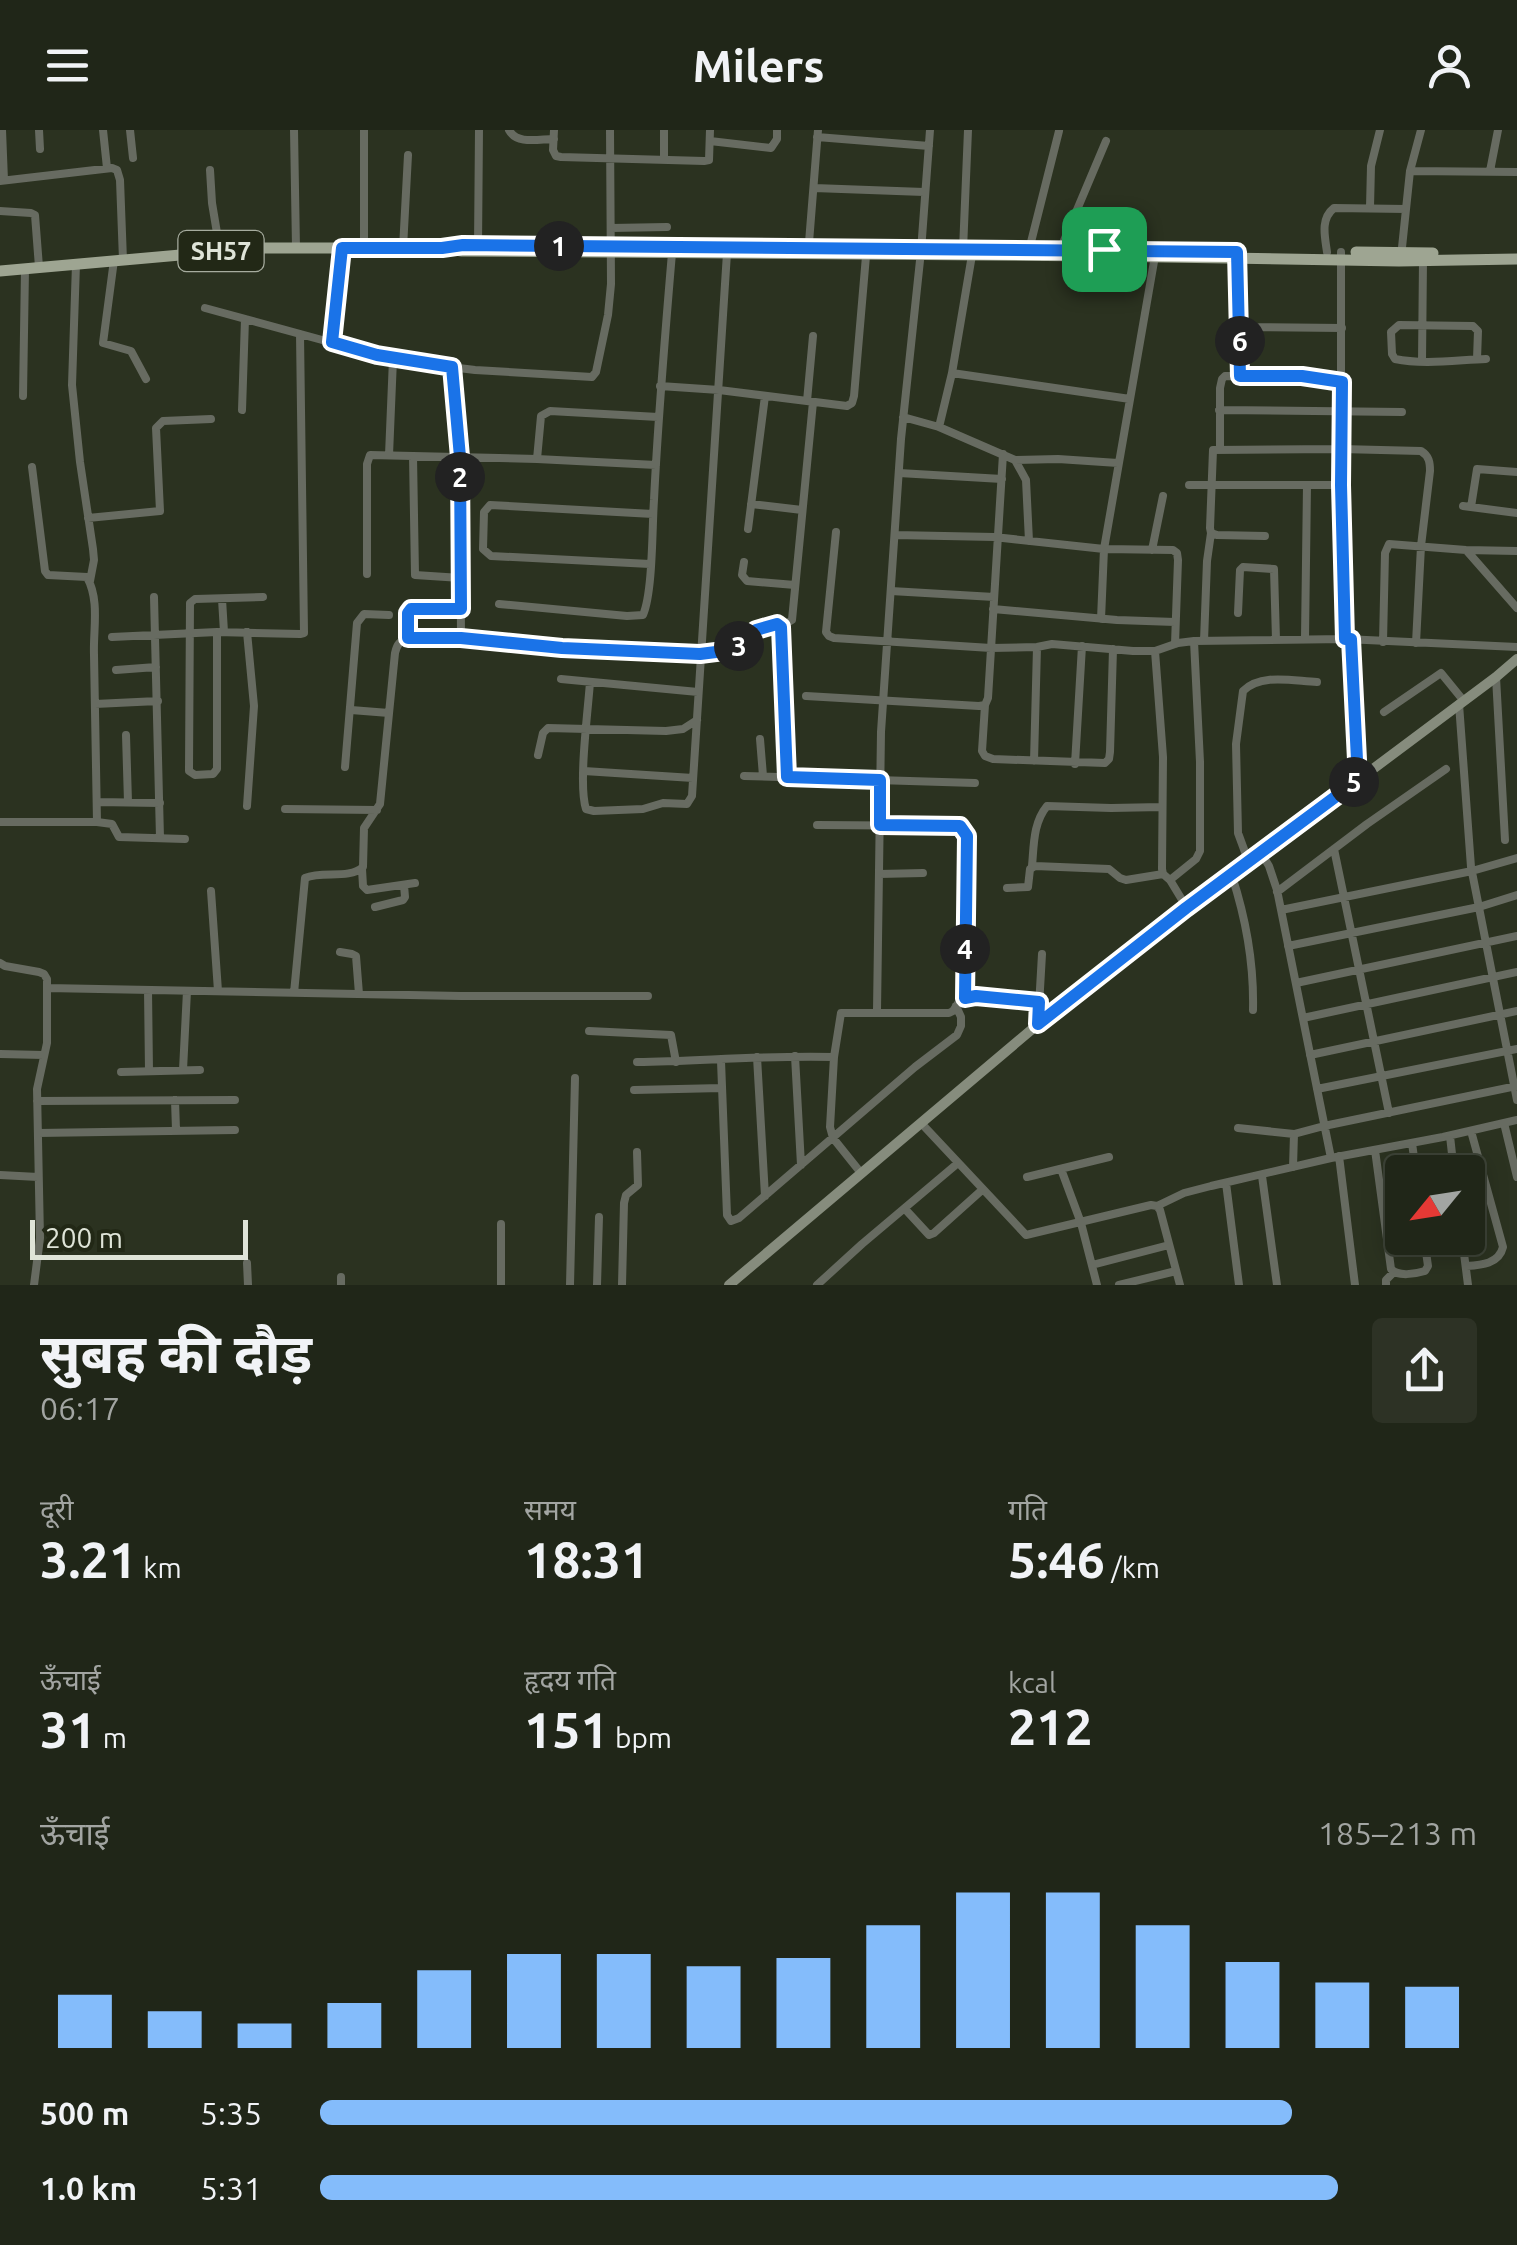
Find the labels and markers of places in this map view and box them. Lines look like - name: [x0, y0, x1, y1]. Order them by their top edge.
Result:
- pin: [1062, 207, 1147, 292]
- pin: 1: [534, 221, 584, 271]
- pin: 6: [1215, 316, 1265, 366]
- pin: 2: [435, 452, 485, 502]
- pin: 3: [714, 621, 764, 671]
- pin: 5: [1329, 757, 1379, 807]
- pin: 4: [940, 924, 990, 974]

